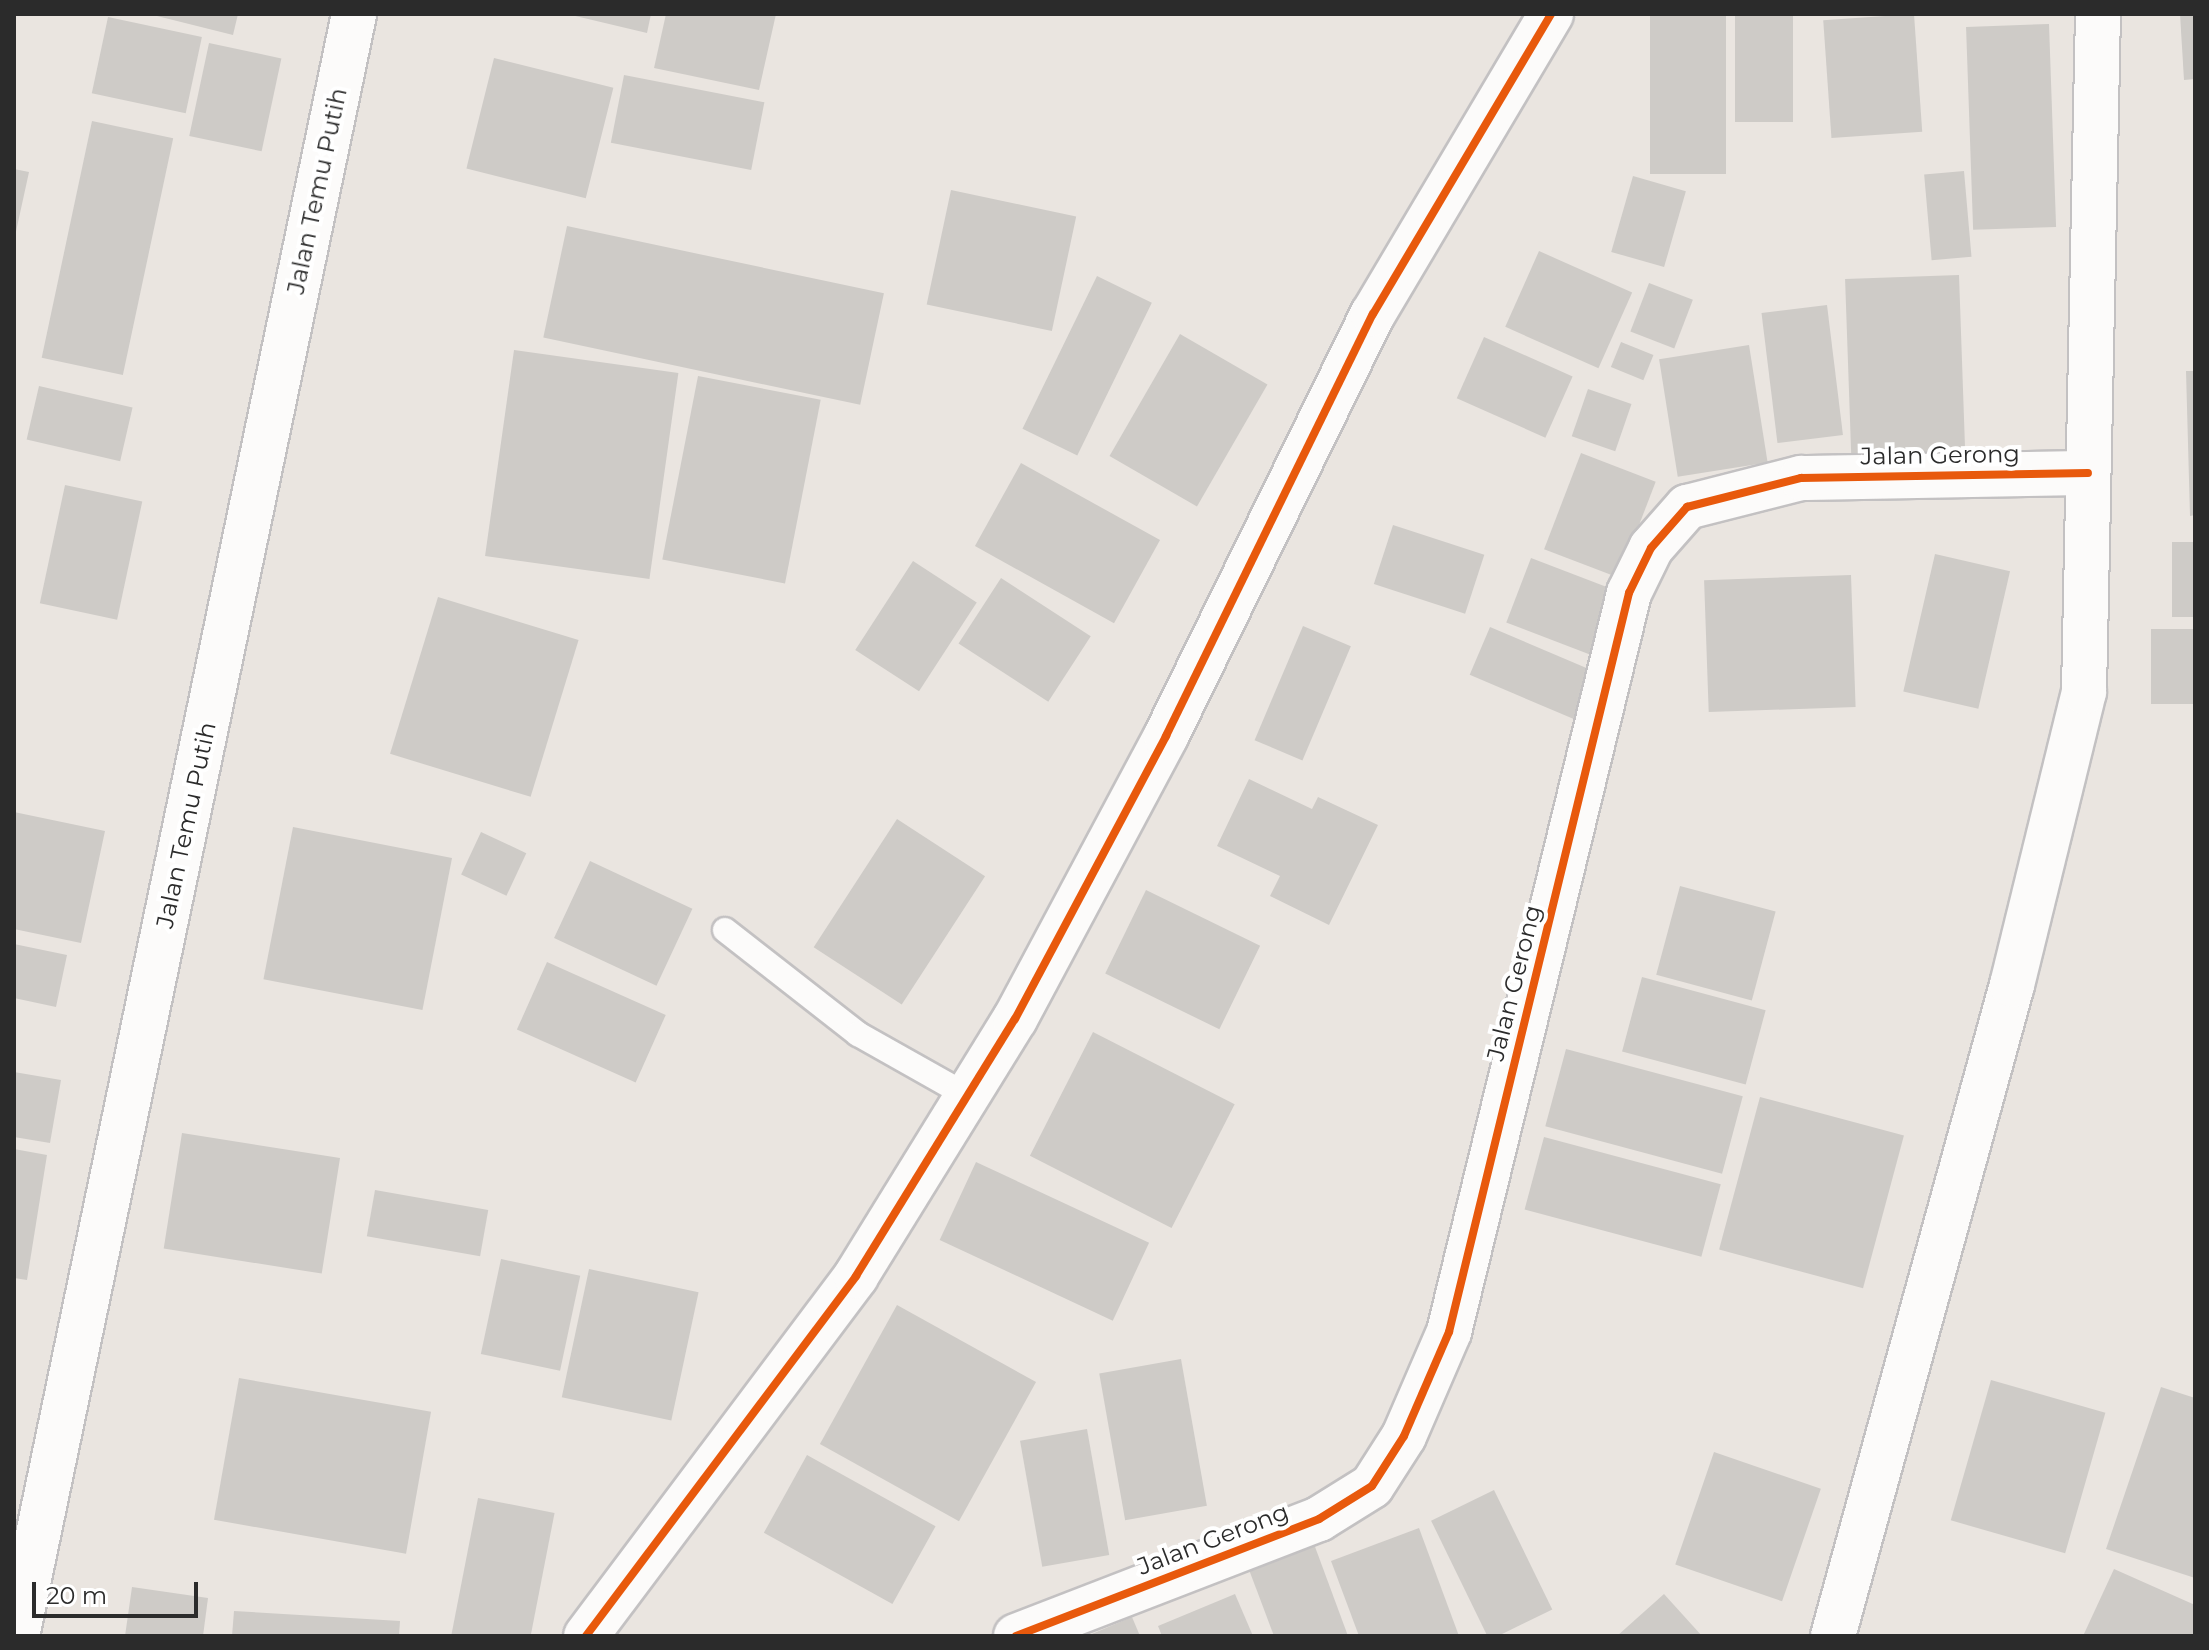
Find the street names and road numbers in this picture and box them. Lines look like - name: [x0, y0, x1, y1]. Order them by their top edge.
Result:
- street label: Jalan Temu Putih: [281, 85, 353, 297]
- street label: Jalan Gerong: [1860, 439, 2020, 471]
- street label: Jalan Temu Putih: [150, 719, 222, 931]
- street label: Jalan Gerong: [1481, 902, 1547, 1064]
- street label: Jalan Gerong: [1133, 1497, 1293, 1581]

